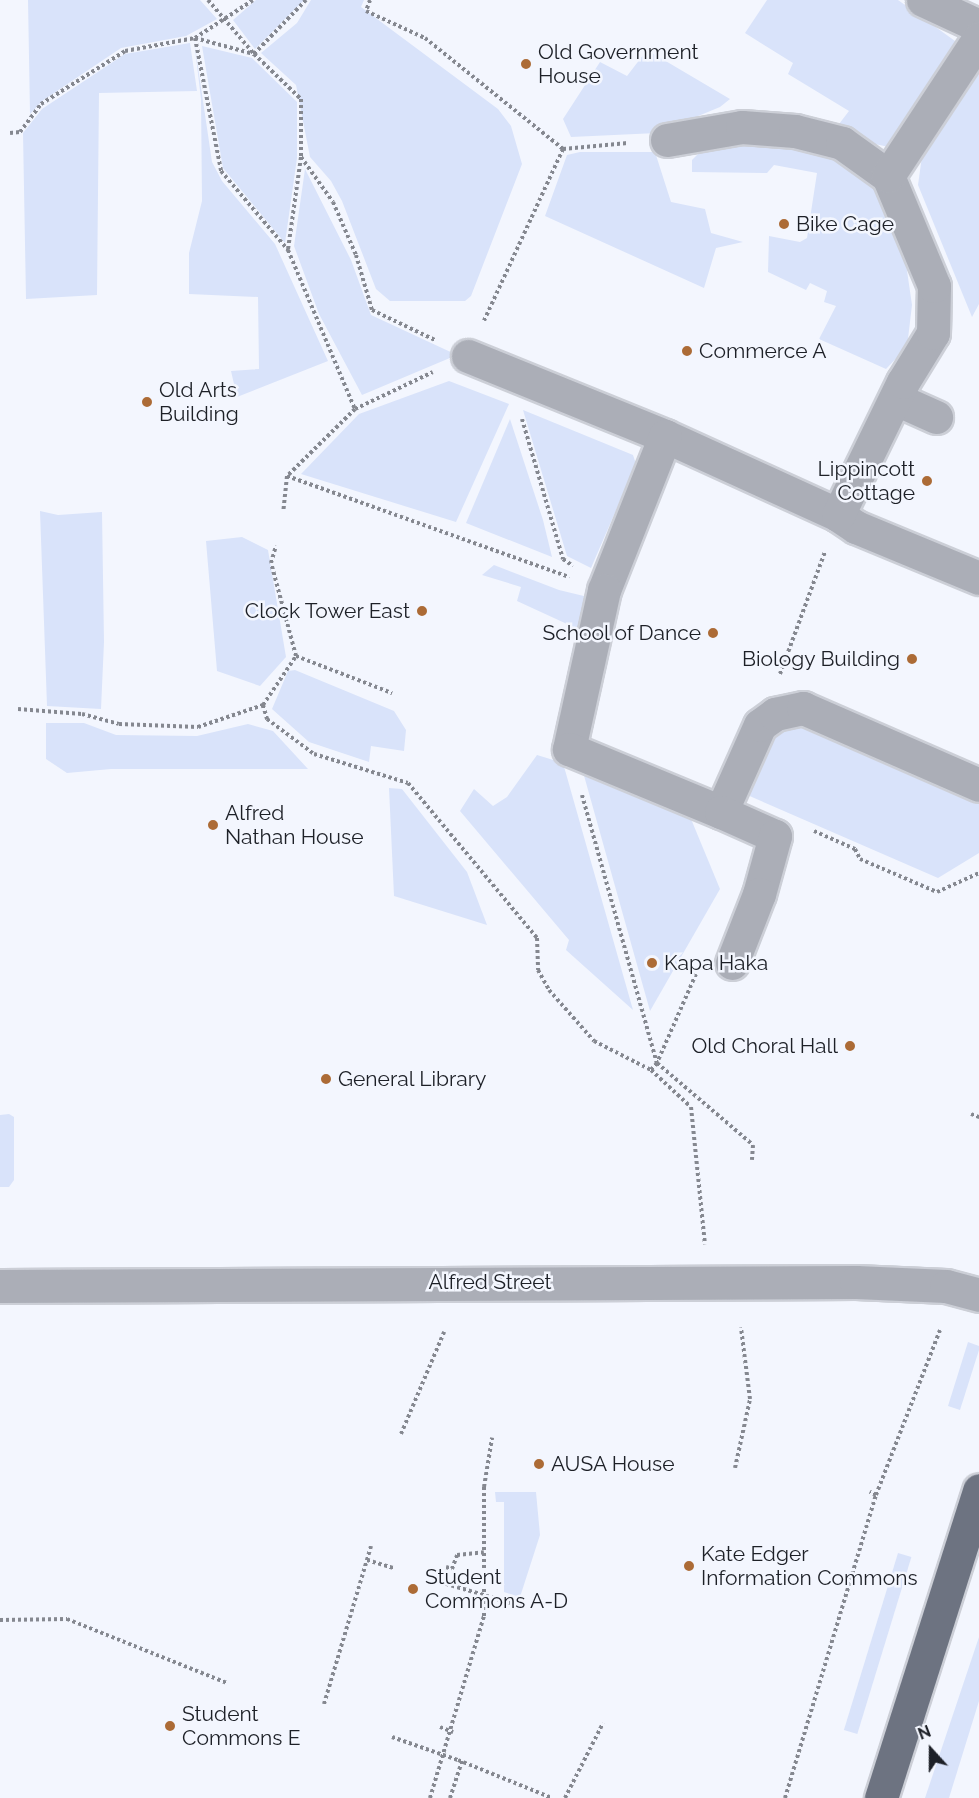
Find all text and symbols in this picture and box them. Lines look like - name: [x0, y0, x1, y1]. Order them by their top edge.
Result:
- place label: Old Government House: [538, 39, 699, 89]
- marker: Old Government House: [519, 57, 533, 71]
- place label: Bike Cage: [796, 211, 894, 237]
- marker: Bike Cage: [777, 217, 791, 231]
- place label: Commerce A: [699, 338, 827, 364]
- marker: Commerce A: [680, 344, 694, 358]
- place label: Old Arts Building: [159, 377, 239, 427]
- marker: Old Arts Building: [140, 395, 154, 409]
- place label: Lippincott Cottage: [818, 456, 915, 506]
- marker: Lippincott Cottage: [920, 474, 934, 488]
- place label: Clock Tower East: [244, 598, 410, 624]
- marker: Clock Tower East: [415, 604, 429, 618]
- place label: School of Dance: [541, 620, 701, 646]
- marker: School of Dance: [706, 626, 720, 640]
- place label: Biology Building: [741, 646, 900, 672]
- marker: Biology Building: [905, 652, 919, 666]
- place label: Alfred Nathan House: [225, 800, 364, 850]
- marker: Alfred Nathan House: [206, 818, 220, 832]
- place label: Kapa Haka: [664, 950, 768, 976]
- marker: Kapa Haka: [645, 956, 659, 970]
- place label: Old Choral Hall: [691, 1033, 838, 1059]
- marker: Old Choral Hall: [843, 1039, 857, 1053]
- place label: General Library: [338, 1066, 487, 1092]
- marker: General Library: [319, 1072, 333, 1086]
- street label: Alfred Street: [429, 1269, 551, 1295]
- place label: AUSA House: [551, 1451, 675, 1477]
- marker: AUSA House: [532, 1457, 546, 1471]
- place label: Kate Edger Information Commons: [701, 1541, 918, 1591]
- marker: Kate Edger Information Commons: [682, 1559, 696, 1573]
- place label: Student Commons A-D: [425, 1564, 569, 1614]
- marker: Student Commons A-D: [406, 1582, 420, 1596]
- place label: Student Commons E: [182, 1701, 301, 1751]
- marker: Student Commons E: [163, 1719, 177, 1733]
- north arrow: [901, 1720, 961, 1780]
- text: N: [915, 1722, 933, 1744]

